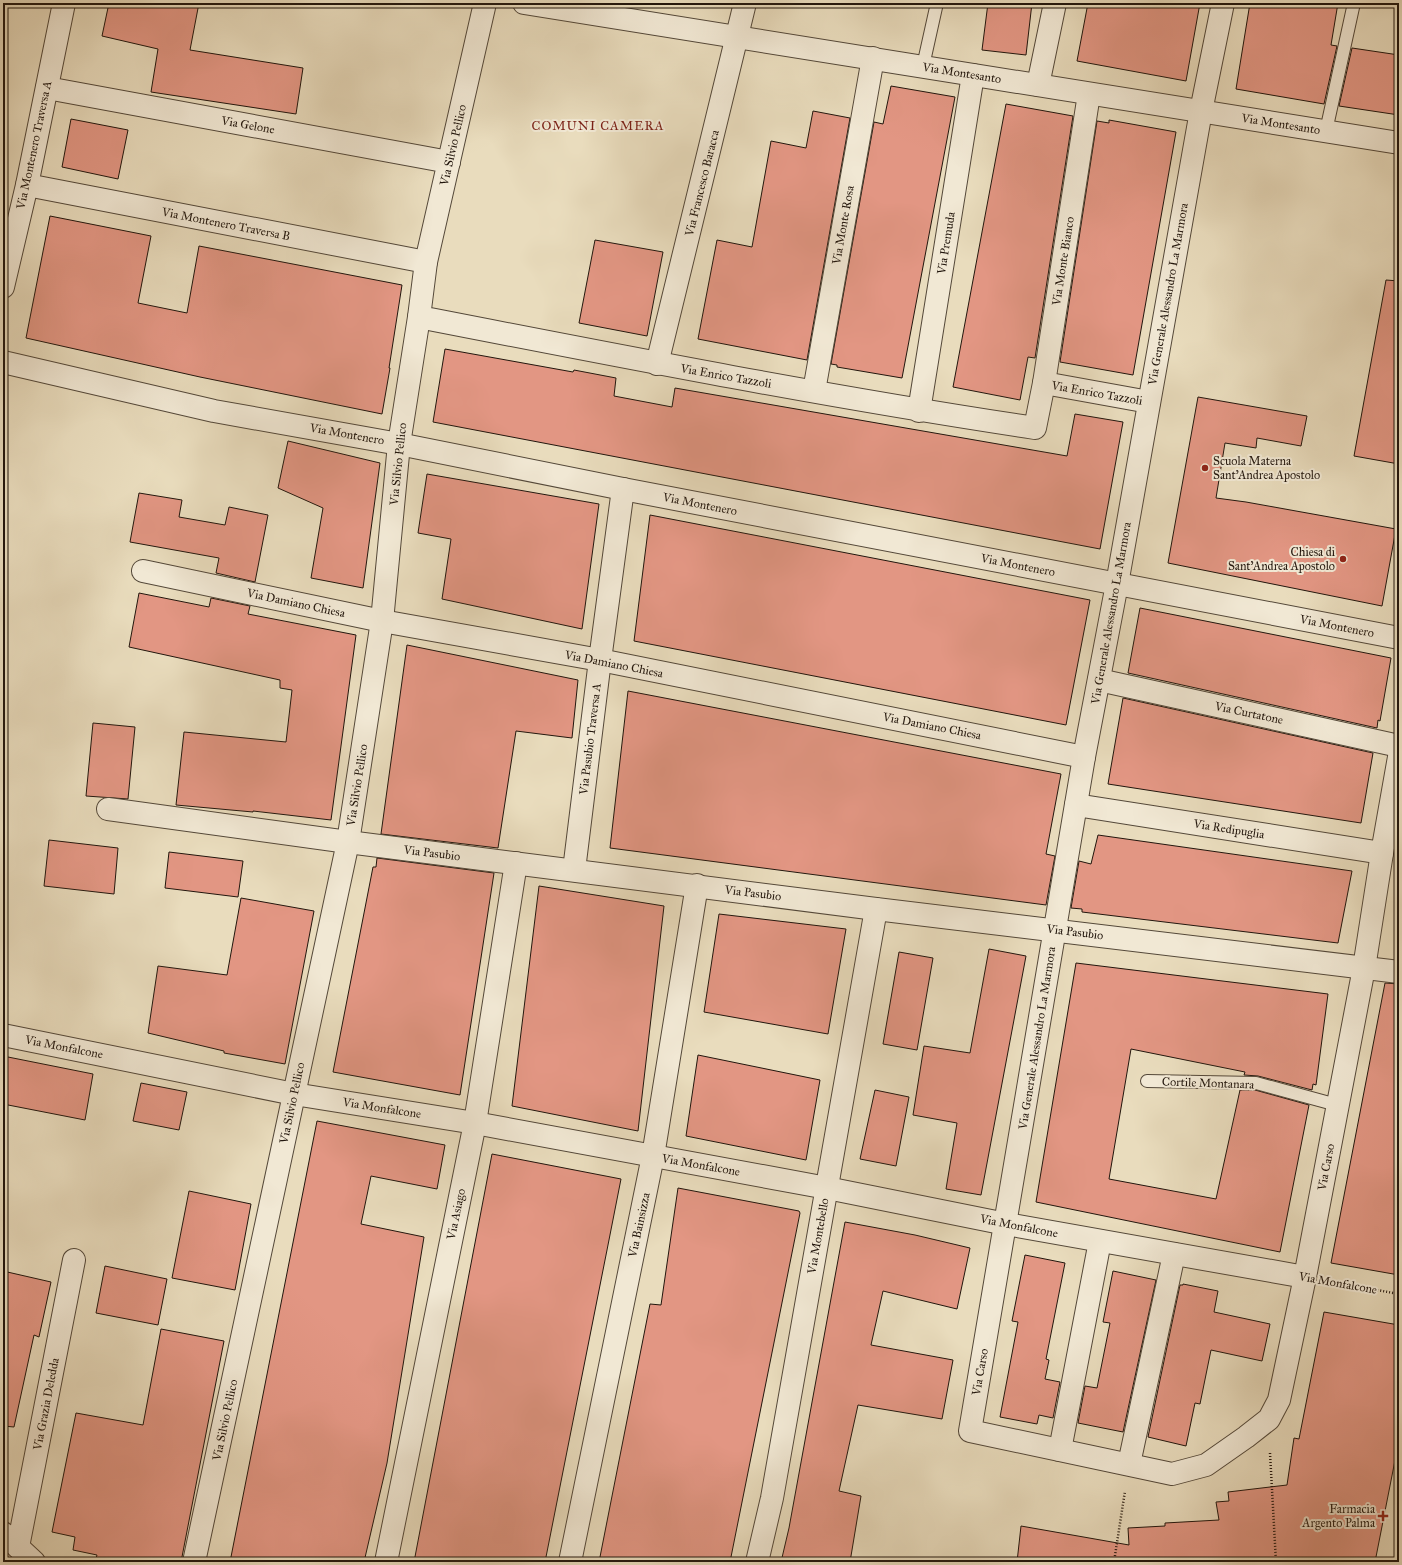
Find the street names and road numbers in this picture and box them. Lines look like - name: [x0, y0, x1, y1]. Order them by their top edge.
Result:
- street label: Via Montesanto: [921, 60, 1002, 86]
- street label: Via Montenero Traversa A: [13, 80, 54, 211]
- street label: Via Silvio Pellico: [437, 103, 469, 188]
- street label: Via Montesanto: [1240, 111, 1321, 137]
- street label: Via Gelone: [219, 113, 276, 137]
- street label: Via Francesco Baracca: [682, 128, 722, 238]
- street label: Via Monte Rosa: [829, 184, 857, 267]
- street label: Via Generale Alessandro La Marmora: [1145, 201, 1191, 387]
- street label: Via Montenero Traversa B: [160, 204, 291, 243]
- street label: Via Premuda: [934, 210, 958, 276]
- street label: Via Monte Bianco: [1049, 216, 1077, 307]
- street label: Via Enrico Tazzoli: [678, 361, 773, 391]
- street label: Via Enrico Tazzoli: [1049, 378, 1144, 408]
- street label: Via Montenero: [308, 420, 385, 447]
- street label: Via Silvio Pellico: [387, 422, 409, 507]
- street label: Via Montenero: [661, 490, 738, 518]
- street label: Via Generale Alessandro La Marmora: [1088, 520, 1134, 706]
- street label: Via Montenero: [979, 551, 1056, 579]
- street label: Via Damiano Chiesa: [245, 586, 347, 620]
- street label: Via Montenero: [1298, 612, 1375, 640]
- street label: Via Damiano Chiesa: [563, 647, 665, 681]
- street label: Via Pasubio Traversa A: [576, 682, 604, 796]
- street label: Via Curtatone: [1213, 699, 1284, 727]
- street label: Via Damiano Chiesa: [881, 709, 983, 743]
- street label: Via Silvio Pellico: [343, 743, 370, 828]
- street label: Via Redipuglia: [1191, 816, 1266, 843]
- street label: Via Pasubio: [402, 842, 461, 863]
- street label: Via Pasubio: [723, 882, 782, 903]
- street label: Via Pasubio: [1045, 921, 1104, 942]
- street label: Via Generale Alessandro La Marmora: [1015, 945, 1059, 1131]
- street label: Via Monfalcone: [23, 1032, 104, 1061]
- street label: Via Silvio Pellico: [276, 1061, 307, 1146]
- street label: Cortile Montanara: [1162, 1074, 1255, 1092]
- street label: Via Monfalcone: [341, 1095, 422, 1121]
- street label: Via Carso: [1314, 1142, 1337, 1193]
- street label: Via Monfalcone: [660, 1151, 741, 1179]
- street label: Via Asiago: [444, 1187, 469, 1242]
- street label: Via Bainsizza: [625, 1190, 653, 1260]
- street label: Via Montebello: [804, 1197, 832, 1276]
- street label: Via Monfalcone: [978, 1211, 1059, 1240]
- street label: Via Monfalcone: [1297, 1269, 1378, 1297]
- street label: Via Carso: [969, 1347, 991, 1398]
- street label: Via Grazia Deledda: [30, 1356, 62, 1452]
- street label: Via Silvio Pellico: [209, 1378, 240, 1463]

